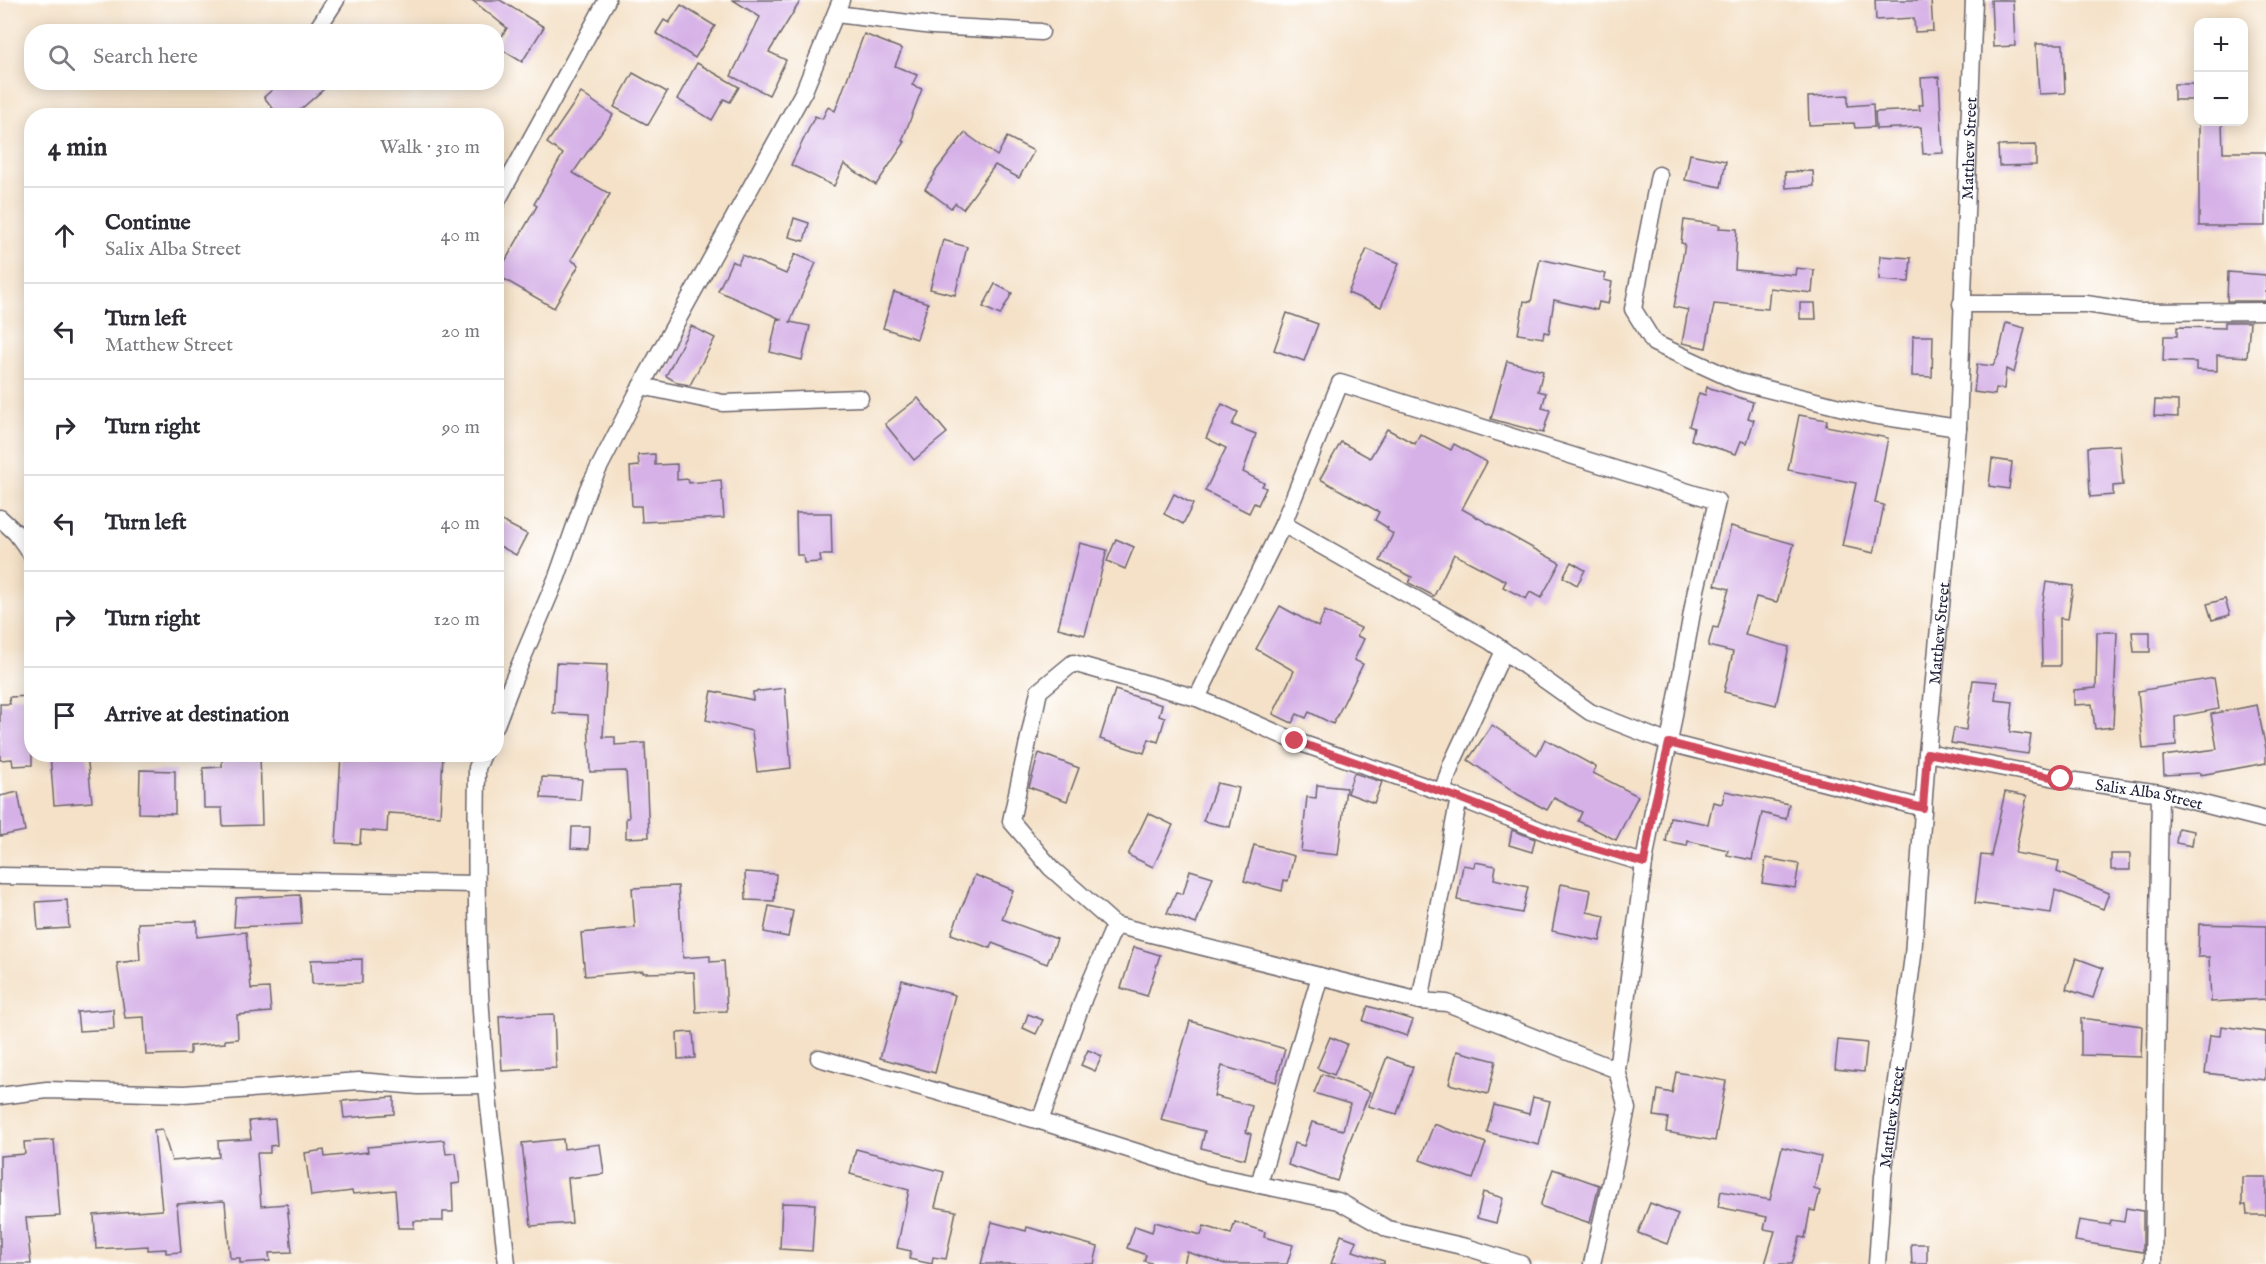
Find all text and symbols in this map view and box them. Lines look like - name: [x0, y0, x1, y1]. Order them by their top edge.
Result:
- map controls: [2194, 18, 2248, 126]
- button: +: [2194, 18, 2248, 72]
- search box: [24, 24, 504, 90]
- icon: search: [45, 41, 78, 74]
- text: Search here: [93, 43, 198, 71]
- button: −: [2194, 72, 2248, 126]
- street label: Matthew Street: [1959, 96, 1982, 200]
- text: 4 min: [48, 131, 107, 164]
- text: Walk · 310 m: [380, 135, 480, 160]
- text: Continue: [105, 209, 191, 237]
- icon: ahead: [48, 219, 81, 252]
- text: 40 m: [441, 223, 480, 248]
- text: Salix Alba Street: [105, 237, 241, 262]
- text: Turn left: [105, 305, 187, 333]
- icon: left: [48, 315, 81, 348]
- text: 20 m: [441, 319, 480, 344]
- text: Matthew Street: [105, 333, 233, 358]
- icon: right: [48, 411, 81, 444]
- text: Turn right: [105, 413, 200, 441]
- text: 90 m: [442, 415, 480, 440]
- icon: left: [48, 507, 81, 540]
- text: Turn left: [105, 509, 187, 537]
- text: 40 m: [441, 511, 480, 536]
- street label: Matthew Street: [1926, 581, 1955, 685]
- icon: right: [48, 603, 81, 636]
- text: Turn right: [105, 605, 200, 633]
- text: 120 m: [434, 607, 480, 632]
- icon: arrive: [48, 699, 81, 732]
- text: Arrive at destination: [105, 701, 289, 729]
- route end: [1281, 727, 1307, 753]
- route start: [2047, 765, 2073, 791]
- street label: Salix Alba Street: [2094, 776, 2205, 816]
- street label: Matthew Street: [1876, 1064, 1910, 1169]

